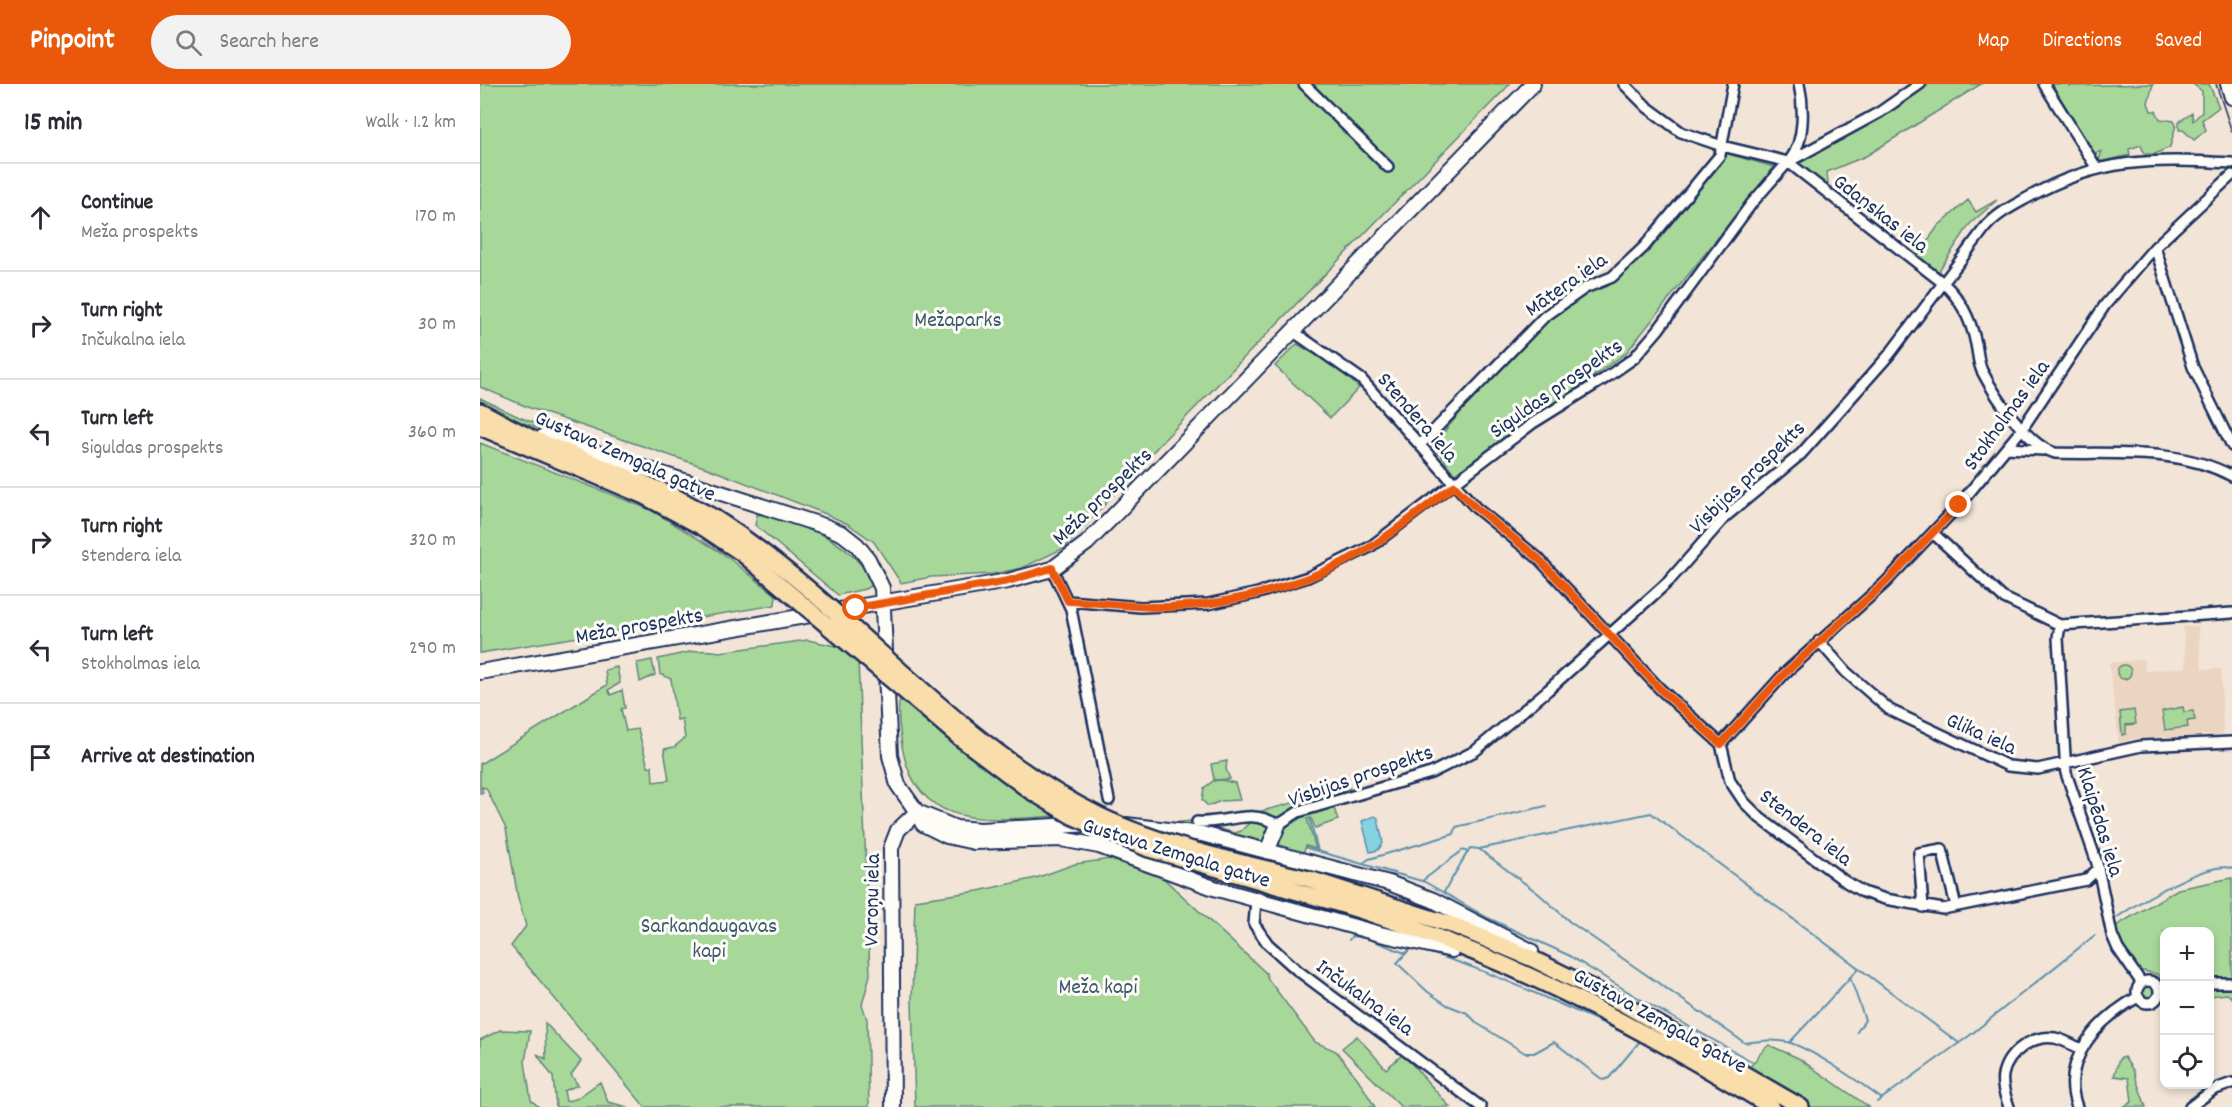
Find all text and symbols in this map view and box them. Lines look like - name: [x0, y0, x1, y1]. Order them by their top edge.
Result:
- search box: [151, 15, 571, 69]
- text: Pinpoint: [30, 22, 115, 62]
- icon: search: [172, 26, 205, 59]
- text: Search here: [220, 27, 319, 58]
- text: Map: [1978, 27, 2009, 57]
- text: Directions: [2042, 27, 2122, 57]
- text: Saved: [2155, 27, 2202, 57]
- text: 15 min: [24, 105, 82, 142]
- text: Walk · 1.2 km: [365, 109, 456, 137]
- street label: Gdaņskas iela: [1825, 167, 1935, 263]
- text: Continue: [81, 188, 153, 219]
- icon: ahead: [24, 201, 57, 234]
- text: 170 m: [415, 203, 456, 231]
- text: Meža prospekts: [81, 219, 198, 247]
- street label: Mātera iela: [1519, 246, 1615, 326]
- text: Turn right: [81, 296, 163, 327]
- park label: Mežaparks: [914, 306, 1002, 337]
- icon: right: [24, 309, 57, 342]
- text: 30 m: [418, 311, 456, 339]
- text: Inčukalna iela: [81, 327, 185, 355]
- street label: Siguldas prospekts: [1484, 332, 1630, 447]
- street label: Stokholmas iela: [1957, 354, 2059, 478]
- street label: Stendera iela: [1368, 366, 1465, 471]
- street label: Gustava Zemgala gatve: [529, 403, 720, 511]
- text: Turn left: [81, 404, 153, 435]
- street label: Visbijas prospekts: [1683, 415, 1814, 542]
- icon: left: [24, 417, 57, 450]
- text: 360 m: [408, 419, 456, 447]
- text: Siguldas prospekts: [81, 435, 223, 463]
- street label: Meža prospekts: [1046, 442, 1161, 554]
- route end: [1945, 491, 1971, 517]
- text: Turn right: [81, 512, 163, 543]
- icon: right: [24, 525, 57, 558]
- text: 320 m: [409, 527, 456, 555]
- text: Stendera iela: [81, 543, 181, 571]
- route start: [842, 594, 868, 620]
- street label: Meža prospekts: [573, 601, 706, 654]
- text: Turn left: [81, 620, 153, 651]
- icon: left: [24, 633, 57, 666]
- text: 290 m: [409, 635, 456, 663]
- text: Stokholmas iela: [81, 651, 200, 679]
- street label: Glika iela: [1940, 706, 2021, 765]
- street label: Visbijas prospekts: [1285, 738, 1438, 817]
- icon: arrive: [24, 741, 57, 774]
- text: Arrive at destination: [81, 742, 255, 773]
- street label: Klaipēdas iela: [2067, 763, 2130, 882]
- street label: Stendera iela: [1752, 783, 1858, 875]
- street label: Gustava Zemgala gatve: [1078, 811, 1274, 898]
- street label: Varoņu iela: [857, 853, 890, 947]
- park label: Sarkandaugavas kapi: [641, 912, 777, 968]
- map controls: [2160, 927, 2214, 1089]
- button: +: [2160, 927, 2214, 981]
- street label: Inčukalna iela: [1308, 953, 1420, 1045]
- street label: Gustava Zemgala gatve: [1567, 961, 1752, 1083]
- park label: Meža kapi: [1058, 973, 1138, 1004]
- button: −: [2160, 981, 2214, 1035]
- button: locate: [2160, 1035, 2214, 1089]

